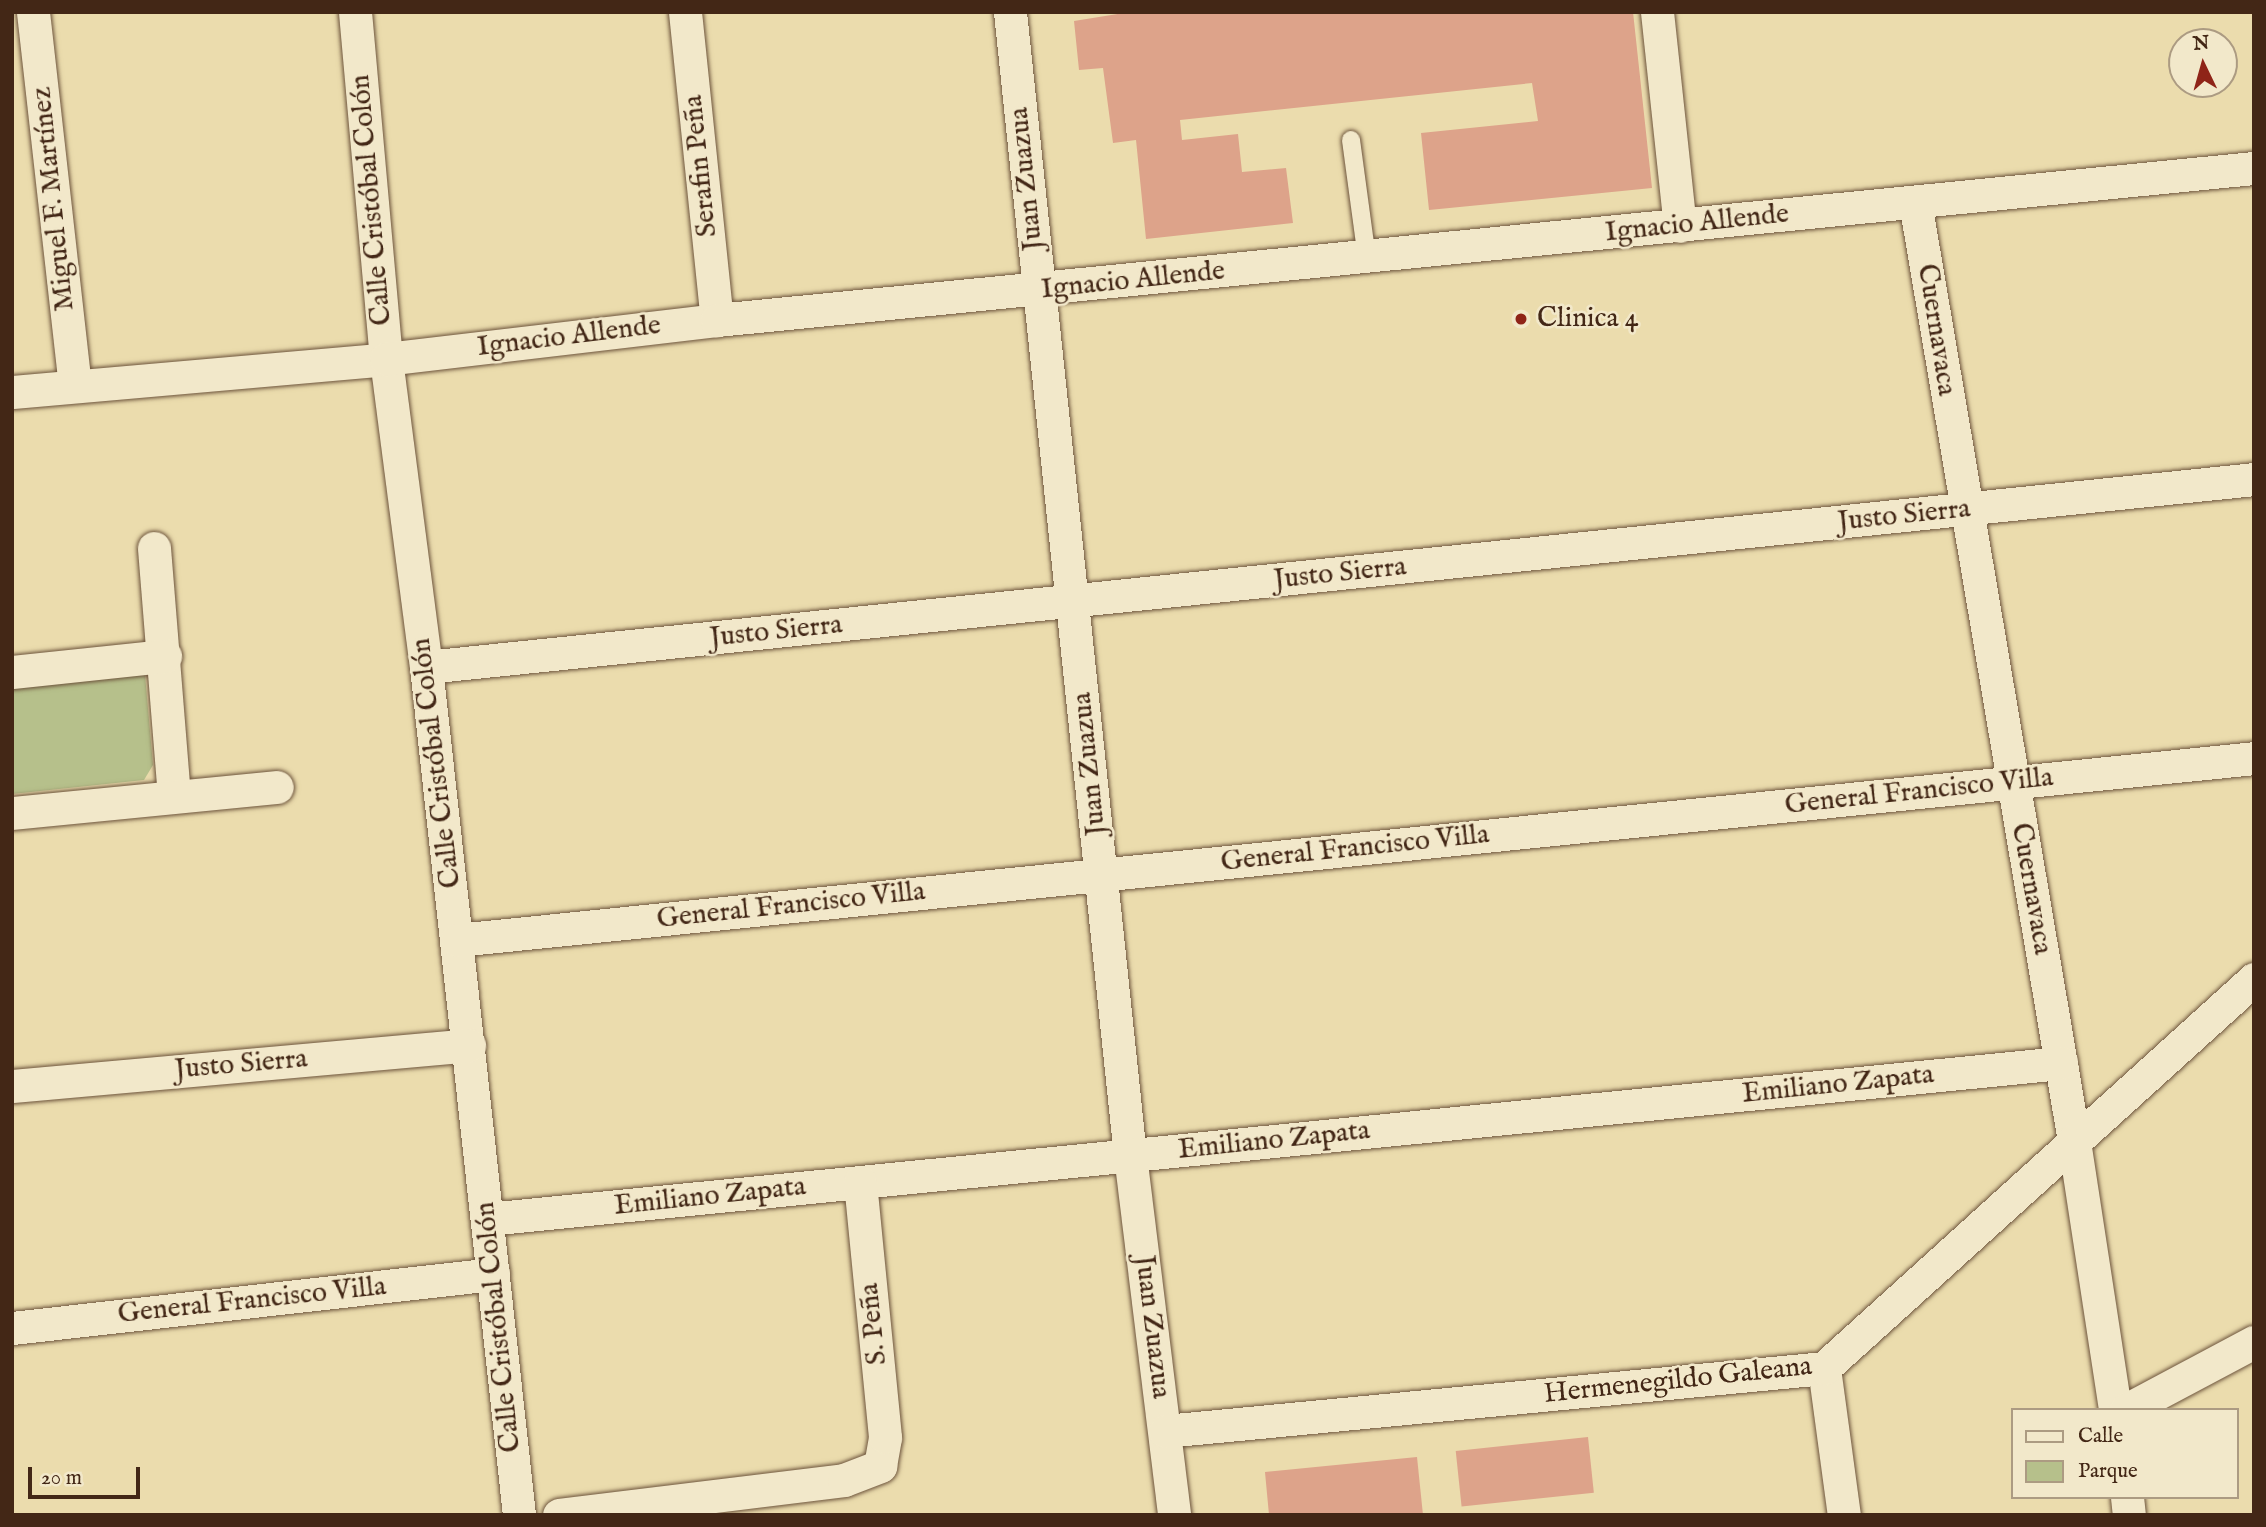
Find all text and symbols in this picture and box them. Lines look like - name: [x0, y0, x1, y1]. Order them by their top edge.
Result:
- north arrow: [2168, 28, 2238, 98]
- text: N: [2192, 31, 2211, 57]
- street label: Calle Cristóbal Colón: [344, 73, 400, 327]
- street label: Miguel F. Martínez: [26, 85, 82, 313]
- street label: Serafin Peña: [677, 93, 725, 239]
- street label: Juan Zuazua: [1003, 106, 1051, 252]
- street label: Ignacio Allende: [1604, 198, 1790, 250]
- street label: Ignacio Allende: [1040, 255, 1226, 307]
- street label: Cuernavaca: [1909, 262, 1963, 398]
- place label: Clinica 4: [1537, 302, 1638, 336]
- street label: Ignacio Allende: [475, 309, 663, 365]
- marker: Clinica 4: [1511, 309, 1531, 329]
- street label: Justo Sierra: [1836, 492, 1972, 540]
- street label: Justo Sierra: [1272, 550, 1408, 598]
- street label: Justo Sierra: [708, 608, 844, 656]
- street label: Calle Cristóbal Colón: [405, 636, 469, 890]
- street label: Juan Zuazua: [1066, 691, 1114, 837]
- street label: General Francisco Villa: [1783, 761, 2055, 823]
- street label: General Francisco Villa: [1219, 818, 1491, 880]
- street label: Cuernavaca: [2003, 821, 2059, 957]
- street label: General Francisco Villa: [655, 875, 927, 937]
- street label: Justo Sierra: [173, 1042, 309, 1088]
- street label: Emiliano Zapata: [1740, 1058, 1936, 1112]
- street label: Emiliano Zapata: [1176, 1114, 1372, 1168]
- street label: Emiliano Zapata: [612, 1170, 808, 1224]
- street label: Calle Cristóbal Colón: [469, 1200, 529, 1454]
- street label: Juan Zuazua: [1127, 1253, 1177, 1401]
- street label: General Francisco Villa: [116, 1270, 388, 1332]
- street label: S. Peña: [853, 1281, 895, 1367]
- street label: Hermenegildo Galeana: [1542, 1350, 1814, 1412]
- legend: [2010, 1408, 2238, 1499]
- text: Calle: [2078, 1423, 2123, 1450]
- scale bar: [32, 1454, 144, 1498]
- text: Parque: [2078, 1458, 2138, 1485]
- text: 20 m: [41, 1465, 82, 1492]

